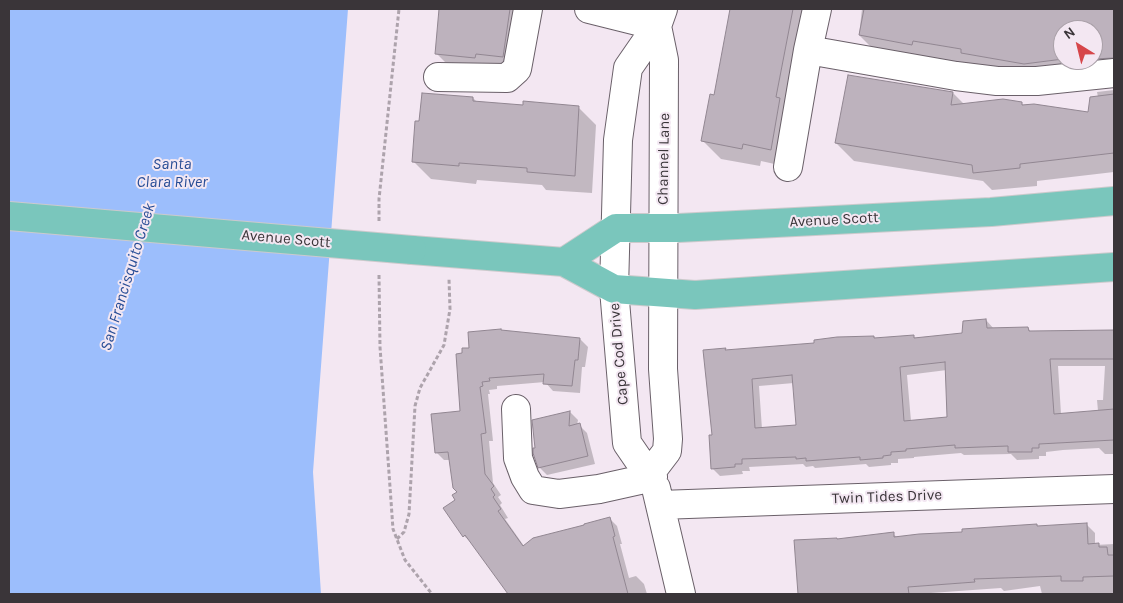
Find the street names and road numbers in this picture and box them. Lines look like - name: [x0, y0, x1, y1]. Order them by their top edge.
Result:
- street label: Channel Lane: [654, 113, 674, 205]
- street label: Avenue Scott: [789, 209, 879, 231]
- street label: Avenue Scott: [241, 226, 331, 252]
- street label: Cape Cod Drive: [606, 302, 632, 406]
- street label: Twin Tides Drive: [832, 486, 942, 508]

